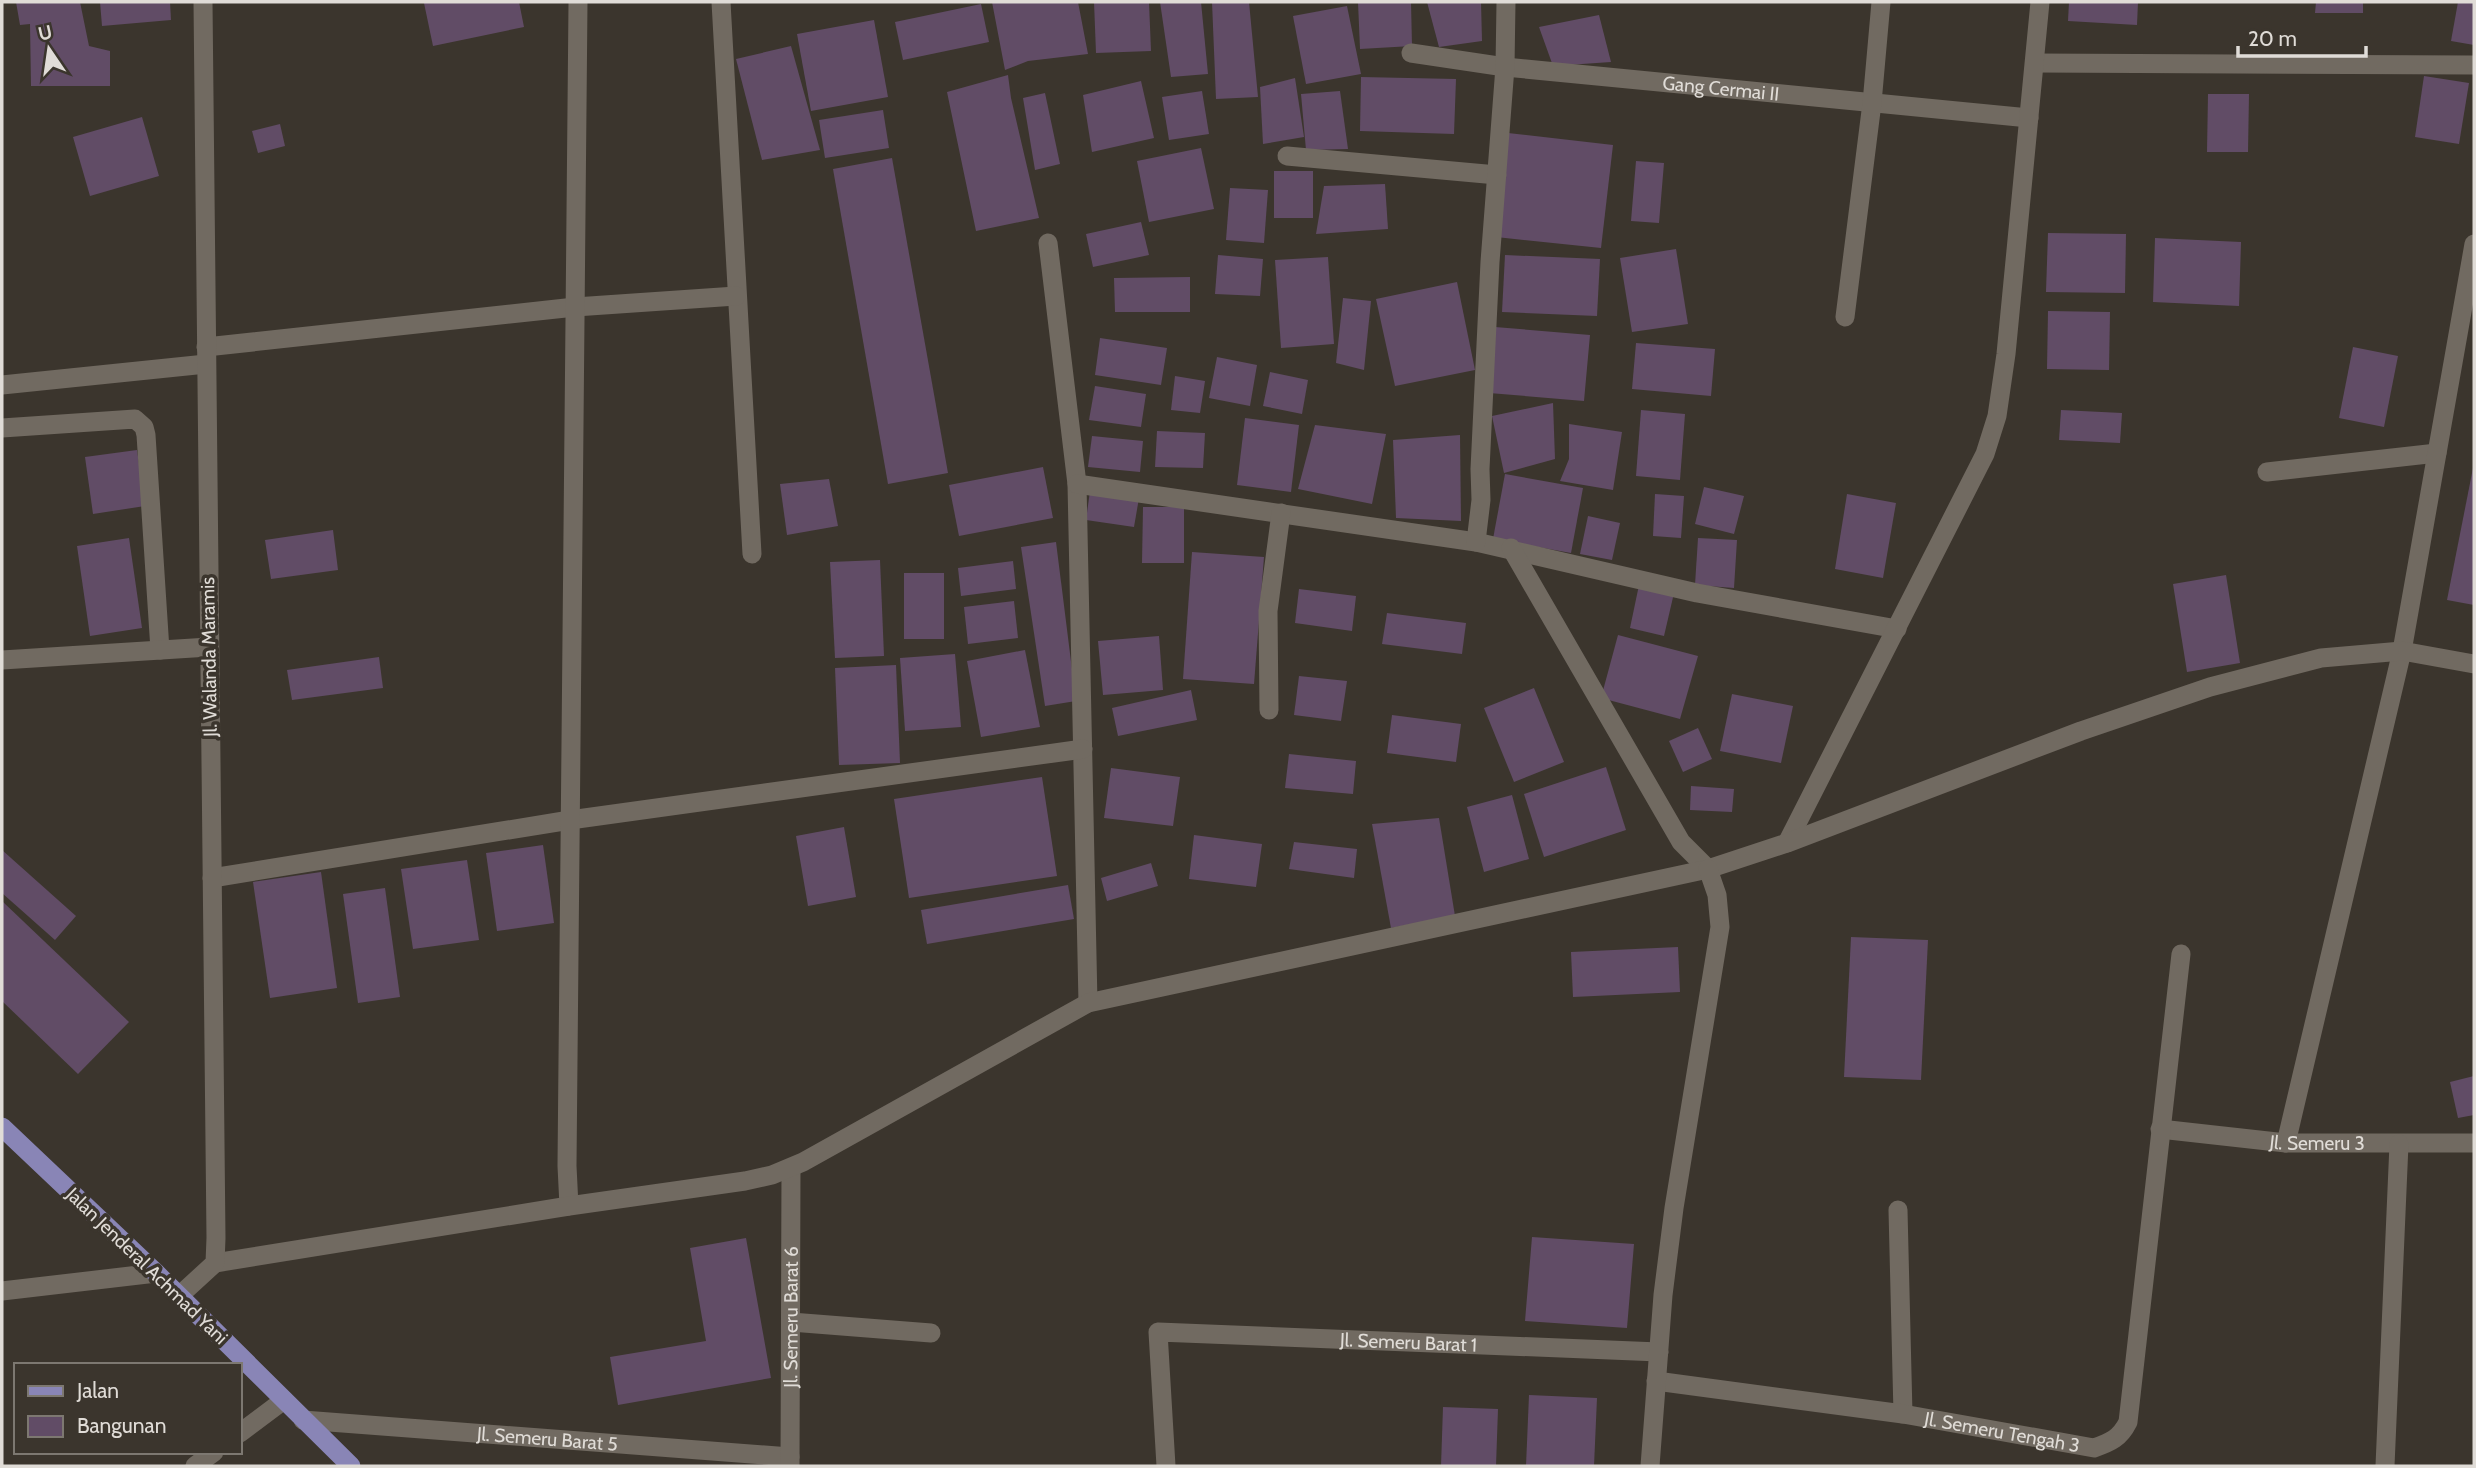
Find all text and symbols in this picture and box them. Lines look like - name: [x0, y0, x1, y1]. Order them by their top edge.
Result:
- north arrow: [14, 14, 84, 84]
- scale bar: [2238, 14, 2366, 58]
- text: U: [36, 20, 55, 46]
- text: 20 m: [2248, 26, 2297, 51]
- street label: Gang Cermai II: [1661, 71, 1780, 105]
- street label: Jl. Walanda Maramis: [196, 577, 222, 738]
- street label: Jl. Semeru 3: [2267, 1130, 2365, 1155]
- street label: Jalan Jenderal Achmad Yani: [61, 1182, 233, 1349]
- street label: Jl. Semeru Barat 6: [779, 1246, 802, 1389]
- street label: Jl. Semeru Barat 1: [1339, 1328, 1477, 1356]
- legend: [14, 1363, 242, 1454]
- text: Jalan: [76, 1378, 119, 1403]
- street label: Jl. Semeru Tengah 3: [1922, 1406, 2082, 1457]
- text: Bangunan: [77, 1413, 166, 1438]
- street label: Jl. Semeru Barat 5: [475, 1422, 619, 1455]

